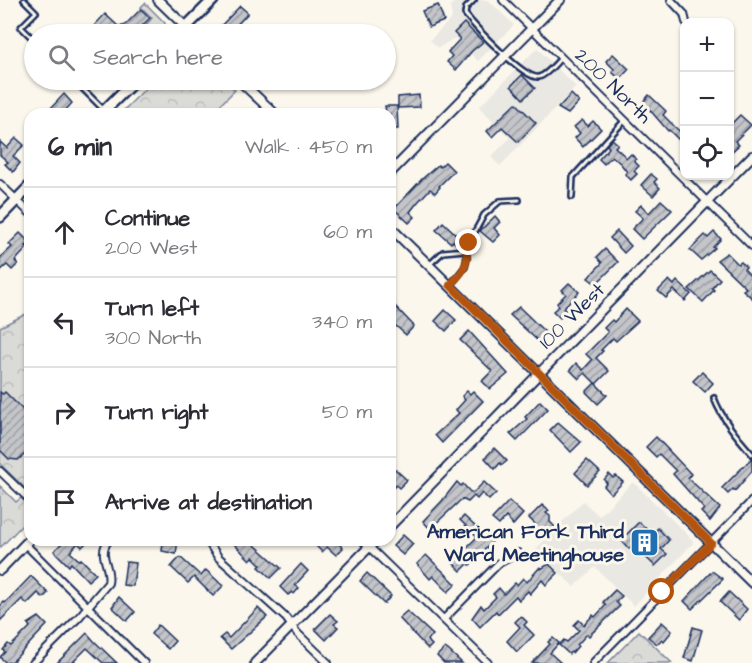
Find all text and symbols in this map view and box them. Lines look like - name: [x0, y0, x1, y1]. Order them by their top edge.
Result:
- map controls: [680, 18, 734, 180]
- button: +: [680, 18, 734, 72]
- search box: [24, 24, 396, 90]
- icon: search: [45, 41, 78, 74]
- text: Search here: [93, 42, 223, 73]
- street label: 200 North: [568, 42, 658, 130]
- button: −: [680, 72, 734, 126]
- button: locate: [680, 126, 734, 180]
- text: 6 min: [48, 129, 112, 165]
- text: Walk · 450 m: [245, 133, 372, 161]
- text: Continue: [105, 203, 190, 234]
- icon: ahead: [48, 216, 81, 249]
- text: 60 m: [323, 218, 372, 246]
- route end: [455, 229, 481, 255]
- text: 200 West: [105, 234, 197, 262]
- street label: 100 West: [533, 277, 611, 355]
- text: Turn left: [105, 293, 199, 324]
- icon: left: [48, 306, 81, 339]
- text: 340 m: [312, 308, 372, 336]
- text: 300 North: [105, 324, 201, 352]
- icon: right: [48, 396, 81, 429]
- text: Turn right: [105, 397, 208, 428]
- text: 50 m: [322, 398, 372, 426]
- icon: arrive: [48, 486, 81, 519]
- text: Arrive at destination: [105, 487, 312, 518]
- place label: American Fork Third Ward Meetinghouse: [427, 518, 625, 570]
- building icon: American Fork Third Ward Meetinghouse: [629, 527, 661, 559]
- route start: [648, 578, 674, 604]

